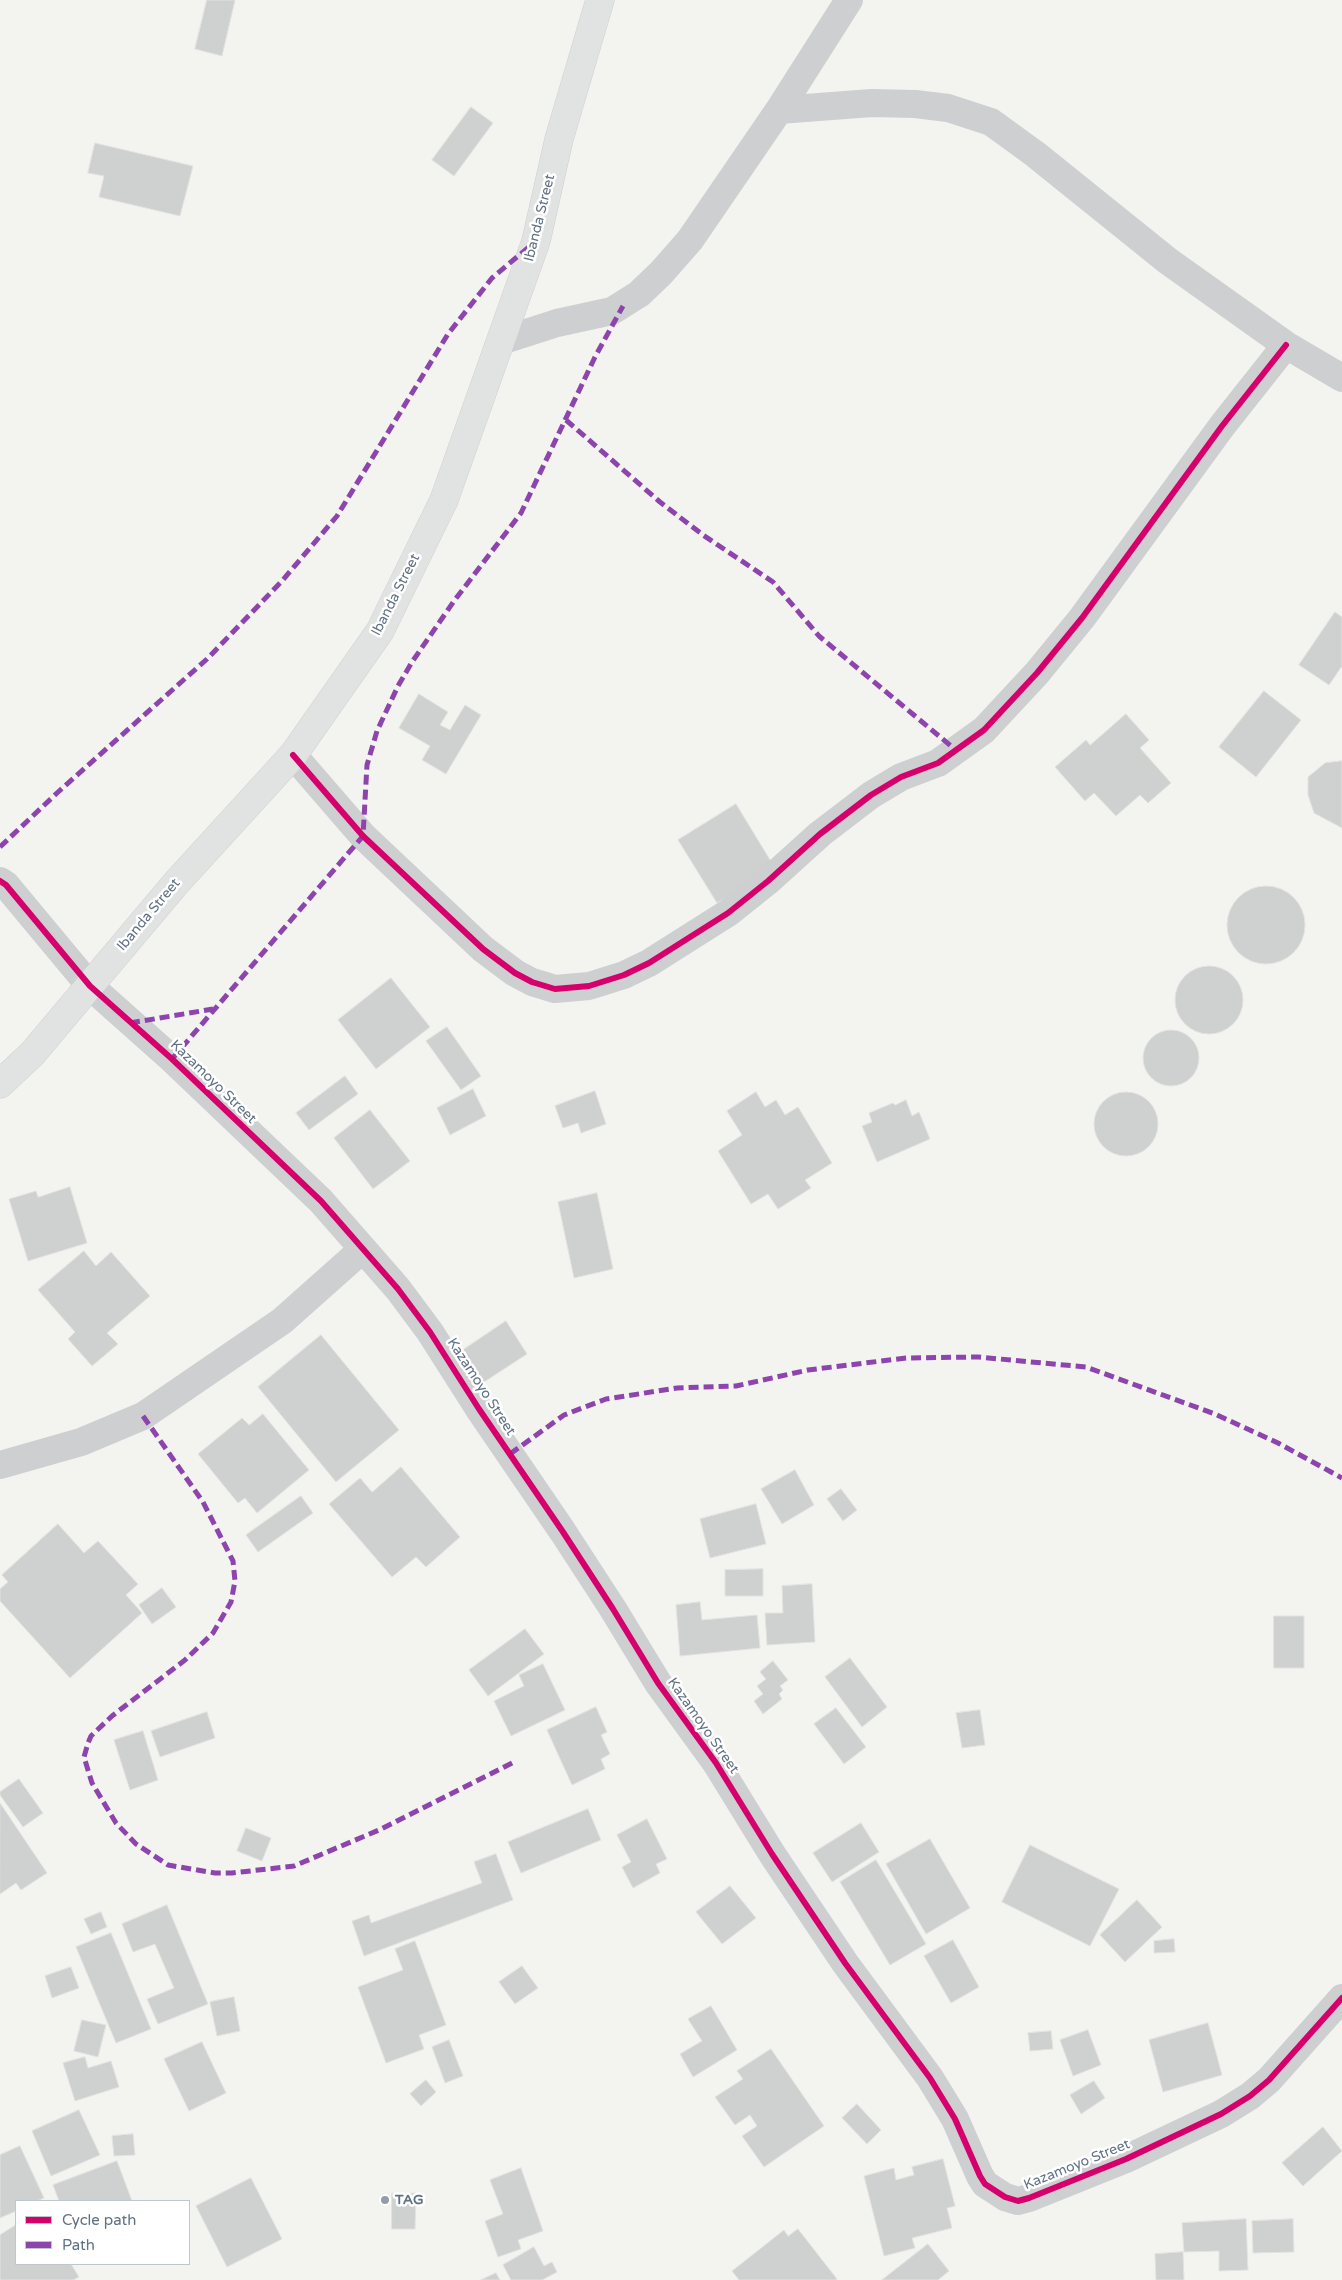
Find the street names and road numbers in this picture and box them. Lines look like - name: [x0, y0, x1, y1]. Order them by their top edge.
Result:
- street label: Ibanda Street: [521, 173, 559, 263]
- street label: Ibanda Street: [368, 551, 424, 639]
- street label: Ibanda Street: [114, 875, 184, 955]
- street label: Kazamoyo Street: [167, 1037, 259, 1127]
- street label: Kazamoyo Street: [443, 1335, 519, 1439]
- street label: Kazamoyo Street: [664, 1675, 742, 1777]
- street label: Kazamoyo Street: [1021, 2136, 1133, 2194]

